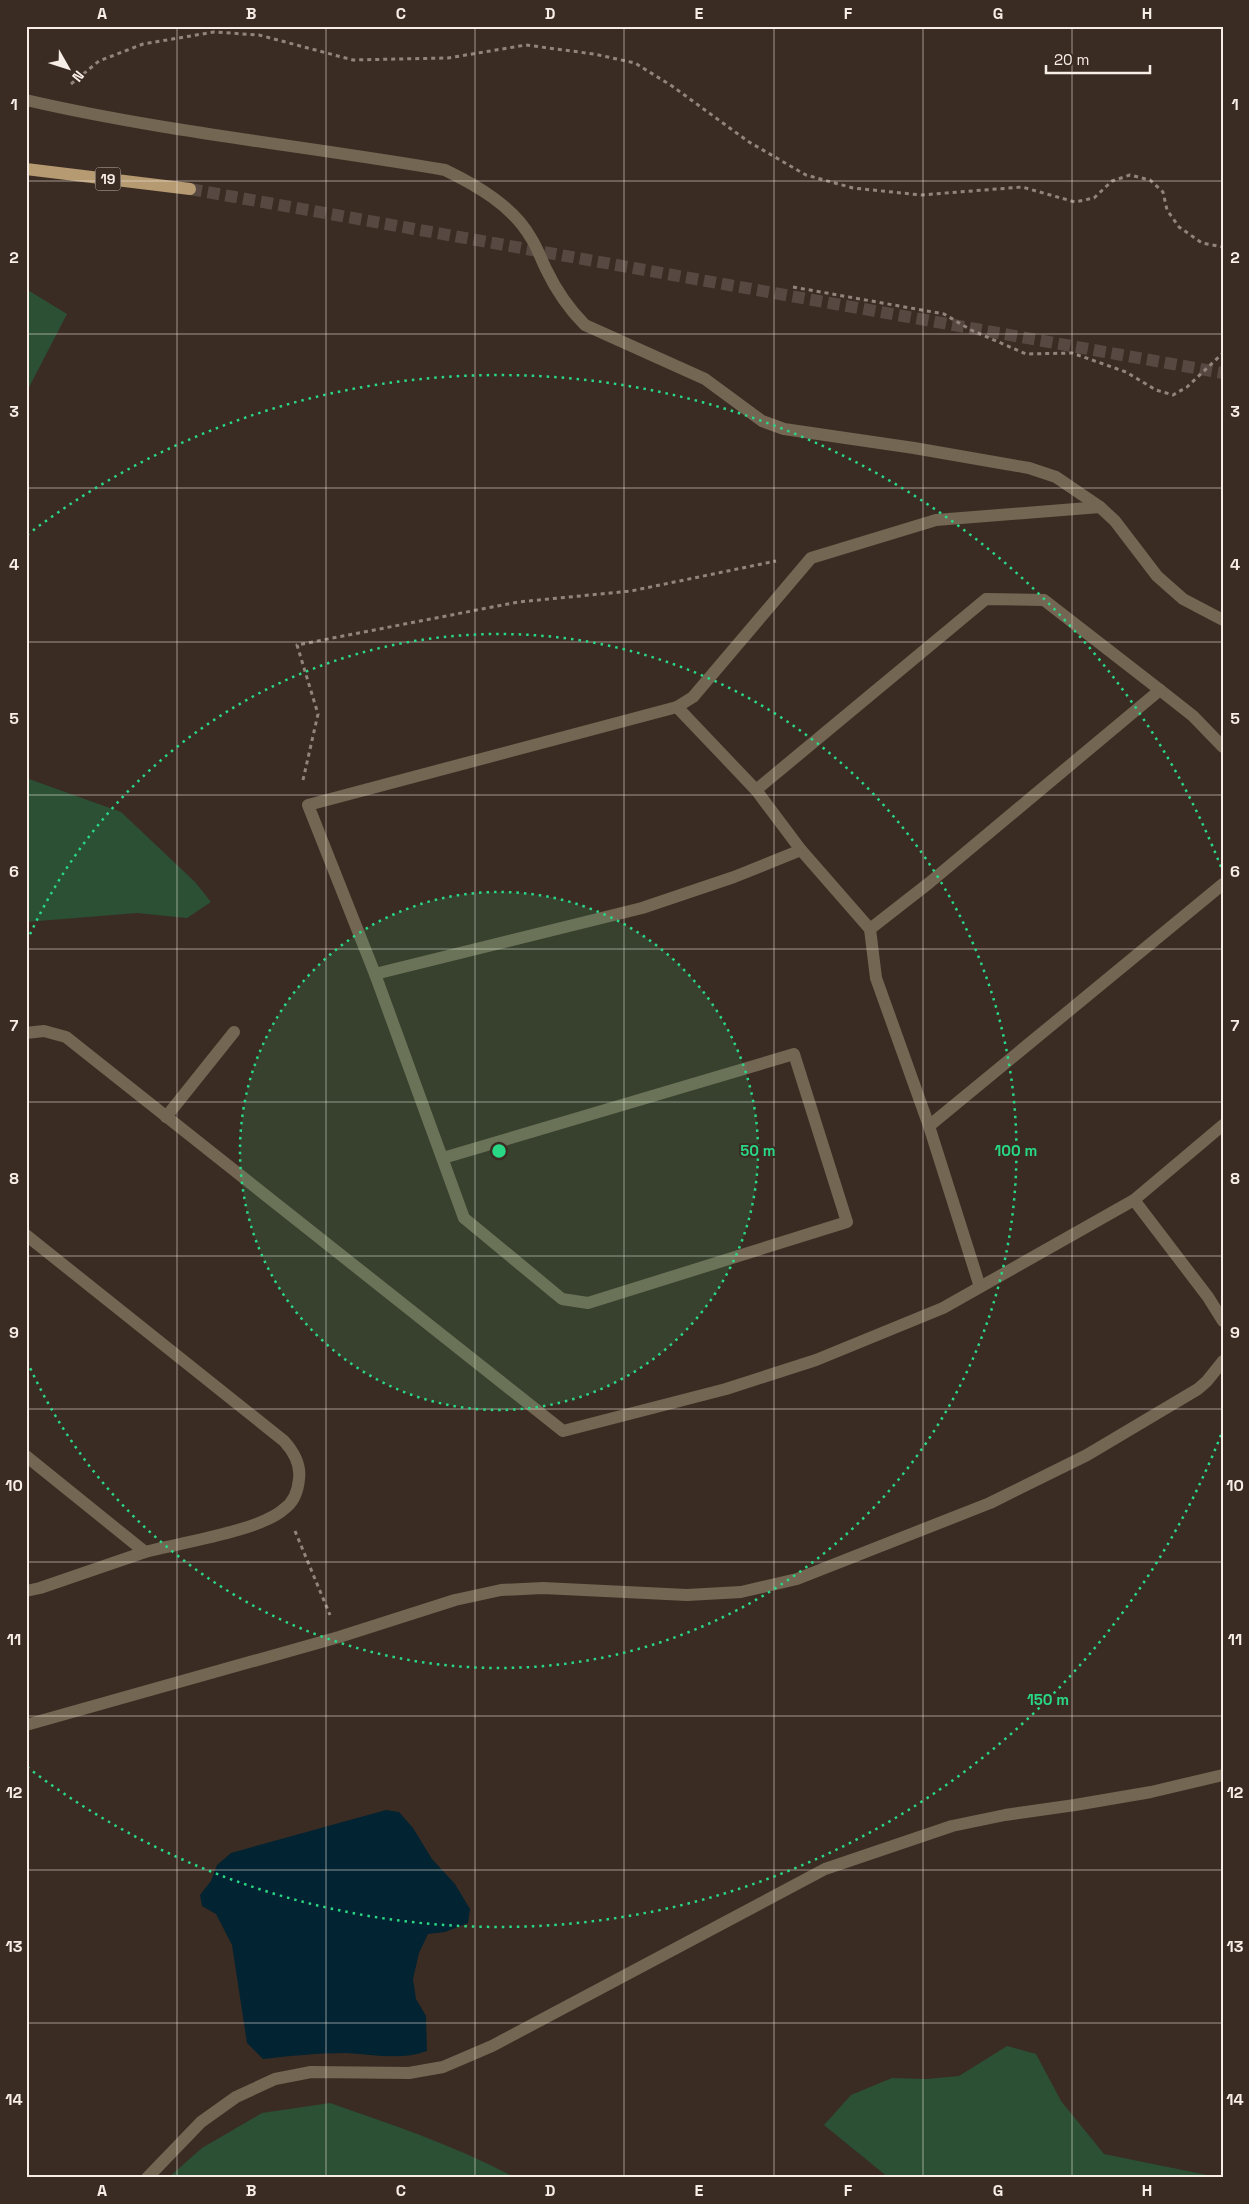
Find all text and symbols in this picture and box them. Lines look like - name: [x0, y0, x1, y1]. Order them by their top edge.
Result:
- text: A: [97, 3, 107, 24]
- text: B: [246, 3, 256, 24]
- text: C: [396, 3, 406, 24]
- text: D: [545, 3, 555, 24]
- text: E: [695, 3, 704, 24]
- text: F: [844, 3, 853, 24]
- text: G: [993, 3, 1003, 24]
- text: H: [1142, 3, 1152, 24]
- north arrow: [42, 42, 92, 92]
- scale bar: [1046, 42, 1150, 74]
- text: 20 m: [1054, 50, 1089, 69]
- text: N: [68, 67, 88, 85]
- text: 1: [10, 94, 18, 115]
- text: 1: [1231, 94, 1239, 115]
- road number: 19: [96, 168, 120, 190]
- text: 2: [9, 247, 19, 268]
- text: 2: [1230, 247, 1240, 268]
- text: 3: [9, 401, 19, 422]
- text: 3: [1230, 401, 1240, 422]
- text: 4: [9, 554, 19, 575]
- text: 4: [1230, 554, 1240, 575]
- text: 5: [9, 708, 19, 729]
- text: 5: [1230, 708, 1240, 729]
- text: 6: [9, 861, 19, 882]
- text: 6: [1230, 861, 1240, 882]
- text: 7: [10, 1015, 19, 1036]
- text: 7: [1231, 1015, 1240, 1036]
- text: 50 m: [740, 1141, 776, 1160]
- text: 100 m: [995, 1141, 1037, 1160]
- centre of rings: [490, 1142, 508, 1160]
- text: 8: [9, 1168, 19, 1189]
- text: 8: [1230, 1168, 1240, 1189]
- text: 9: [9, 1322, 19, 1343]
- text: 9: [1230, 1322, 1240, 1343]
- text: 10: [5, 1475, 23, 1496]
- text: 10: [1226, 1475, 1244, 1496]
- text: 11: [7, 1629, 21, 1650]
- text: 11: [1228, 1629, 1242, 1650]
- text: 150 m: [1027, 1690, 1069, 1709]
- text: 12: [6, 1782, 22, 1803]
- text: 12: [1227, 1782, 1243, 1803]
- text: 13: [6, 1936, 23, 1957]
- text: 13: [1227, 1936, 1244, 1957]
- text: 14: [5, 2089, 23, 2110]
- text: 14: [1226, 2089, 1244, 2110]
- text: A: [97, 2180, 107, 2201]
- text: B: [246, 2180, 256, 2201]
- text: C: [396, 2180, 406, 2201]
- text: D: [545, 2180, 555, 2201]
- text: E: [695, 2180, 704, 2201]
- text: F: [844, 2180, 853, 2201]
- text: G: [993, 2180, 1003, 2201]
- text: H: [1142, 2180, 1152, 2201]

